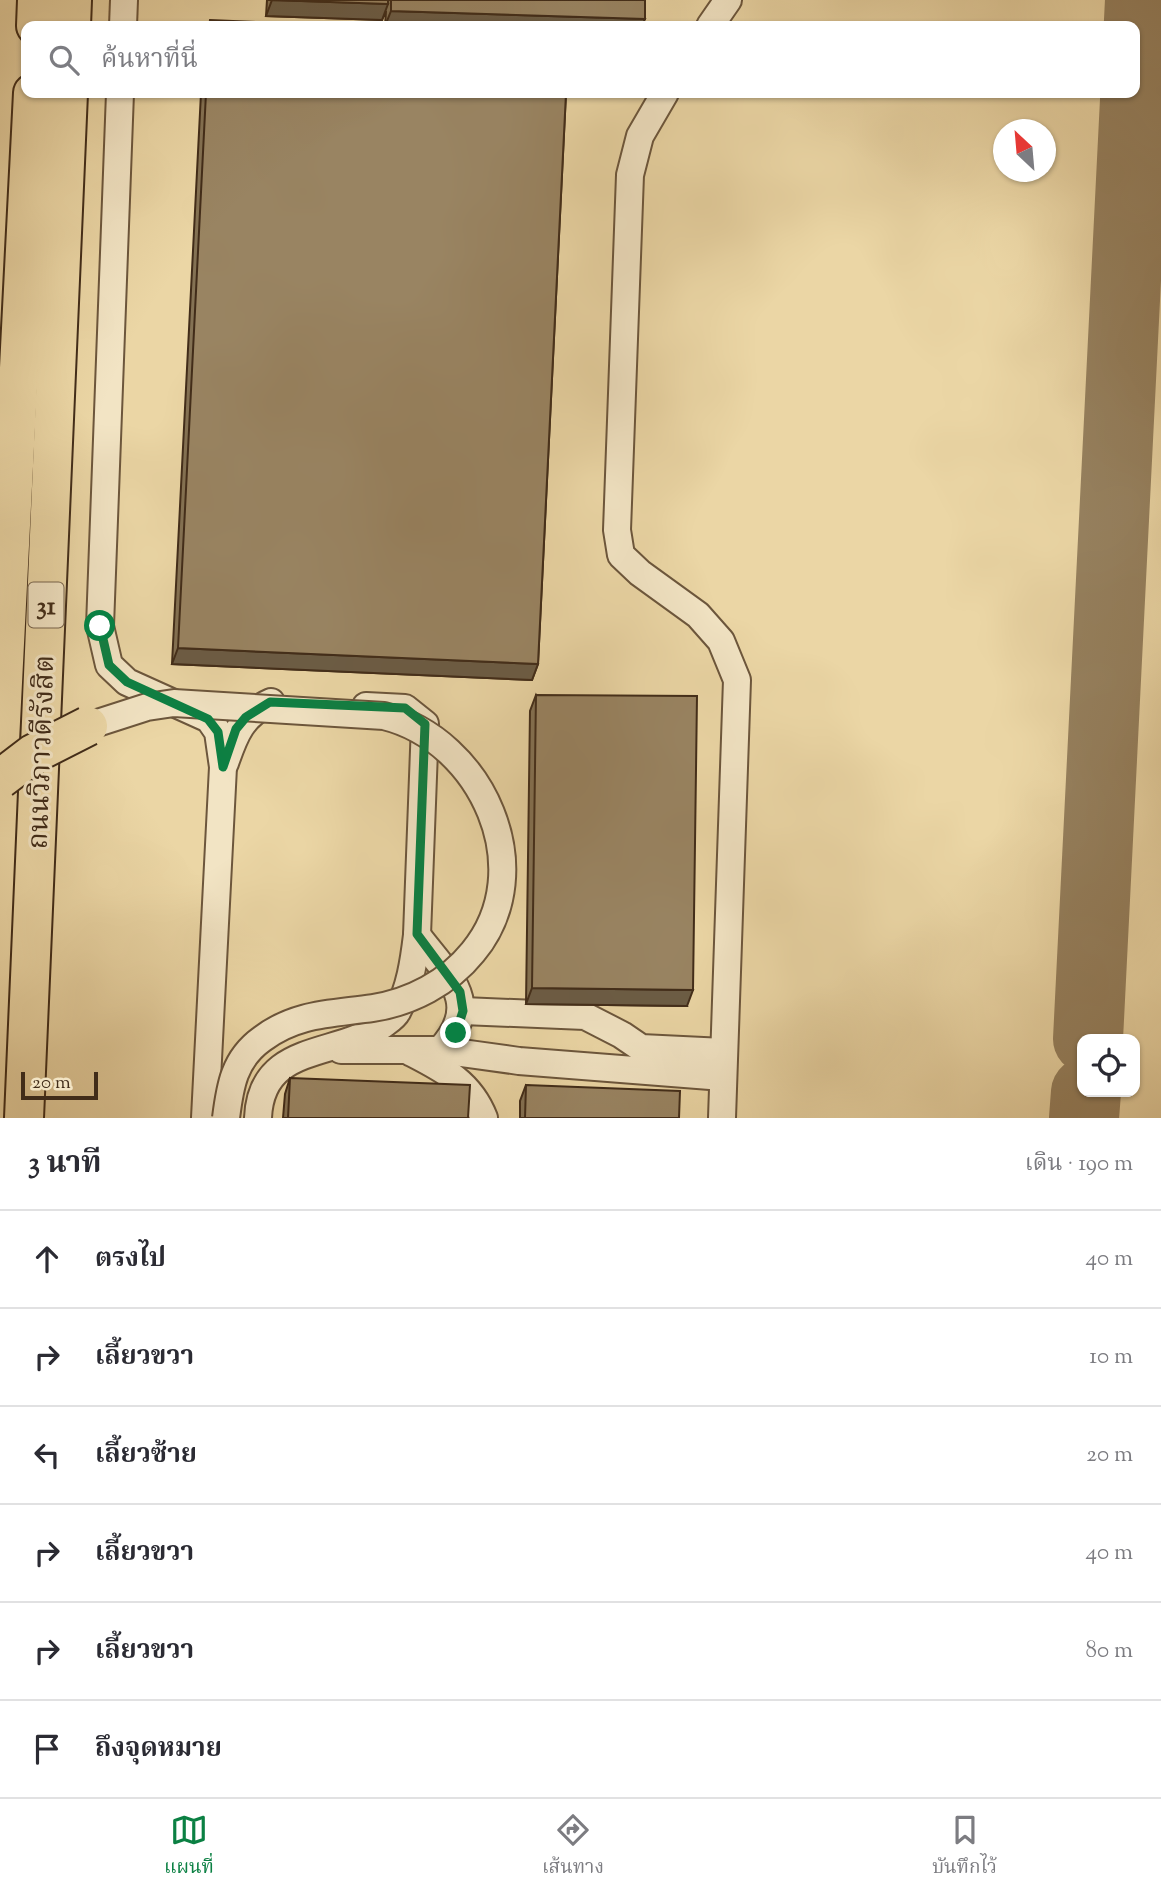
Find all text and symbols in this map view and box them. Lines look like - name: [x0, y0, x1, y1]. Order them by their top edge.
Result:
- search box: [21, 21, 1140, 98]
- icon: search: [45, 41, 83, 79]
- text: ค้นหาที่นี่: [101, 42, 198, 79]
- north arrow: [993, 119, 1056, 182]
- road number: 31: [28, 582, 64, 628]
- route start: [84, 610, 115, 641]
- street label: ถนนวิภาวดีรังสิต: [20, 654, 66, 850]
- route end: [440, 1017, 471, 1048]
- map controls: [1077, 1034, 1140, 1097]
- button: locate: [1077, 1034, 1140, 1097]
- scale bar: [21, 1069, 98, 1101]
- text: 20 m: [32, 1070, 71, 1097]
- text: 3 นาที: [28, 1143, 101, 1186]
- text: เดิน · 190 m: [1025, 1148, 1133, 1181]
- icon: ahead: [28, 1240, 66, 1278]
- text: ตรงไป: [95, 1241, 166, 1278]
- text: 40 m: [1086, 1243, 1133, 1276]
- icon: right: [28, 1338, 66, 1376]
- text: เลี้ยวขวา: [95, 1339, 194, 1376]
- text: 10 m: [1089, 1341, 1133, 1374]
- icon: left: [28, 1436, 66, 1474]
- text: เลี้ยวซ้าย: [95, 1437, 197, 1474]
- text: 20 m: [1086, 1439, 1133, 1472]
- icon: right: [28, 1534, 66, 1572]
- text: เลี้ยวขวา: [95, 1535, 194, 1572]
- text: 40 m: [1086, 1537, 1133, 1570]
- icon: right: [28, 1632, 66, 1670]
- text: เลี้ยวขวา: [95, 1633, 194, 1670]
- text: 80 m: [1085, 1635, 1133, 1668]
- icon: arrive: [28, 1730, 66, 1768]
- text: ถึงจุดหมาย: [95, 1731, 222, 1768]
- tab: แผนที่: [164, 1811, 214, 1883]
- tab: เส้นทาง: [542, 1811, 604, 1883]
- tab: บันทึกไว้: [932, 1811, 997, 1883]

